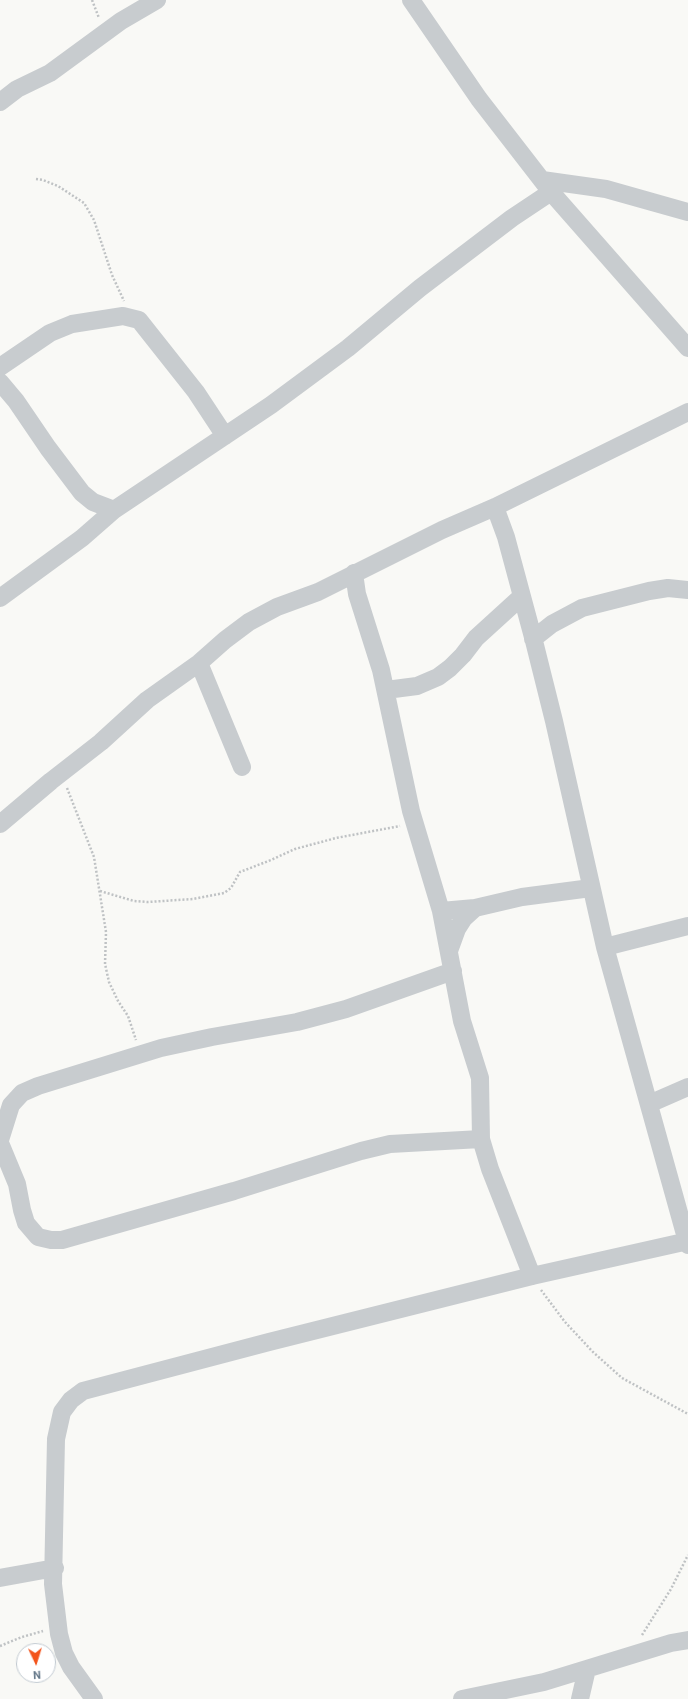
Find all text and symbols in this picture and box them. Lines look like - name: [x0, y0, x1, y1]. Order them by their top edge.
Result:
- north arrow: [16, 1643, 56, 1683]
- text: N: [32, 1668, 41, 1681]

